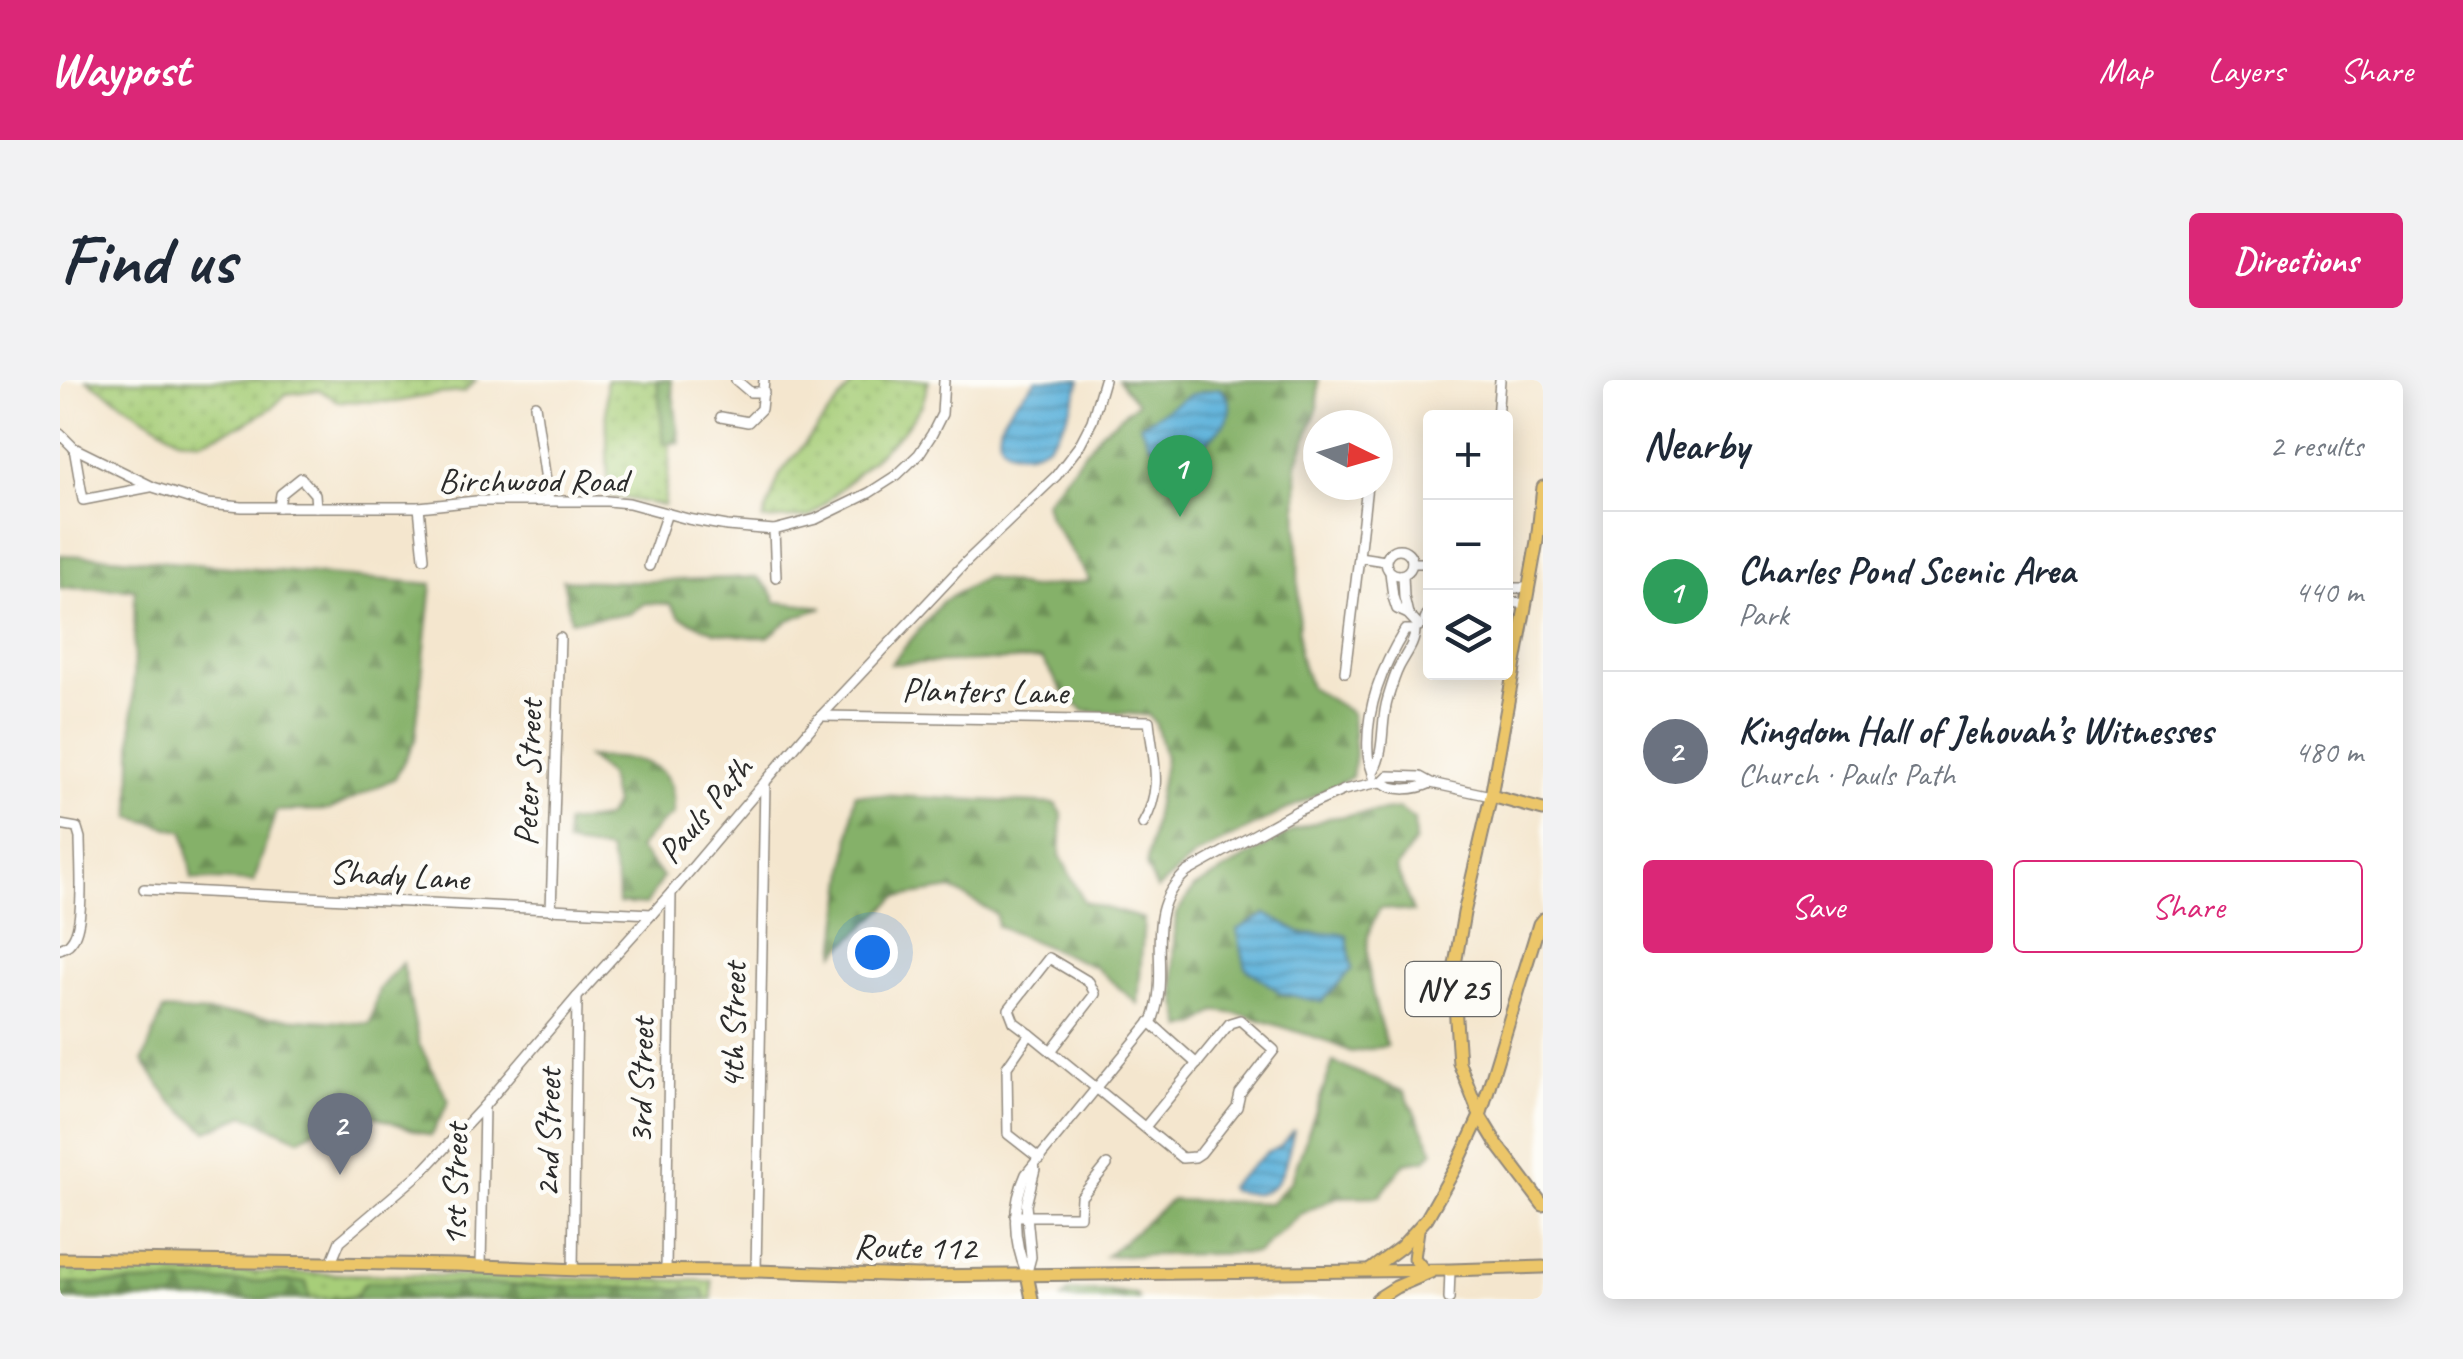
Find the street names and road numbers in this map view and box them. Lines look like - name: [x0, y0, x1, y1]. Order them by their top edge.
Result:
- street label: Birchwood Road: [438, 458, 633, 503]
- street label: Planters Lane: [902, 667, 1071, 715]
- street label: Peter Street: [503, 696, 553, 847]
- street label: Pauls Path: [647, 746, 764, 873]
- street label: Shady Lane: [328, 849, 472, 901]
- street label: 4th Street: [709, 959, 757, 1090]
- road number: NY 25: [1406, 962, 1500, 1016]
- street label: 3rd Street: [617, 1014, 665, 1144]
- street label: 2nd Street: [524, 1065, 572, 1198]
- street label: 1st Street: [431, 1120, 479, 1247]
- street label: Route 112: [853, 1223, 980, 1271]

